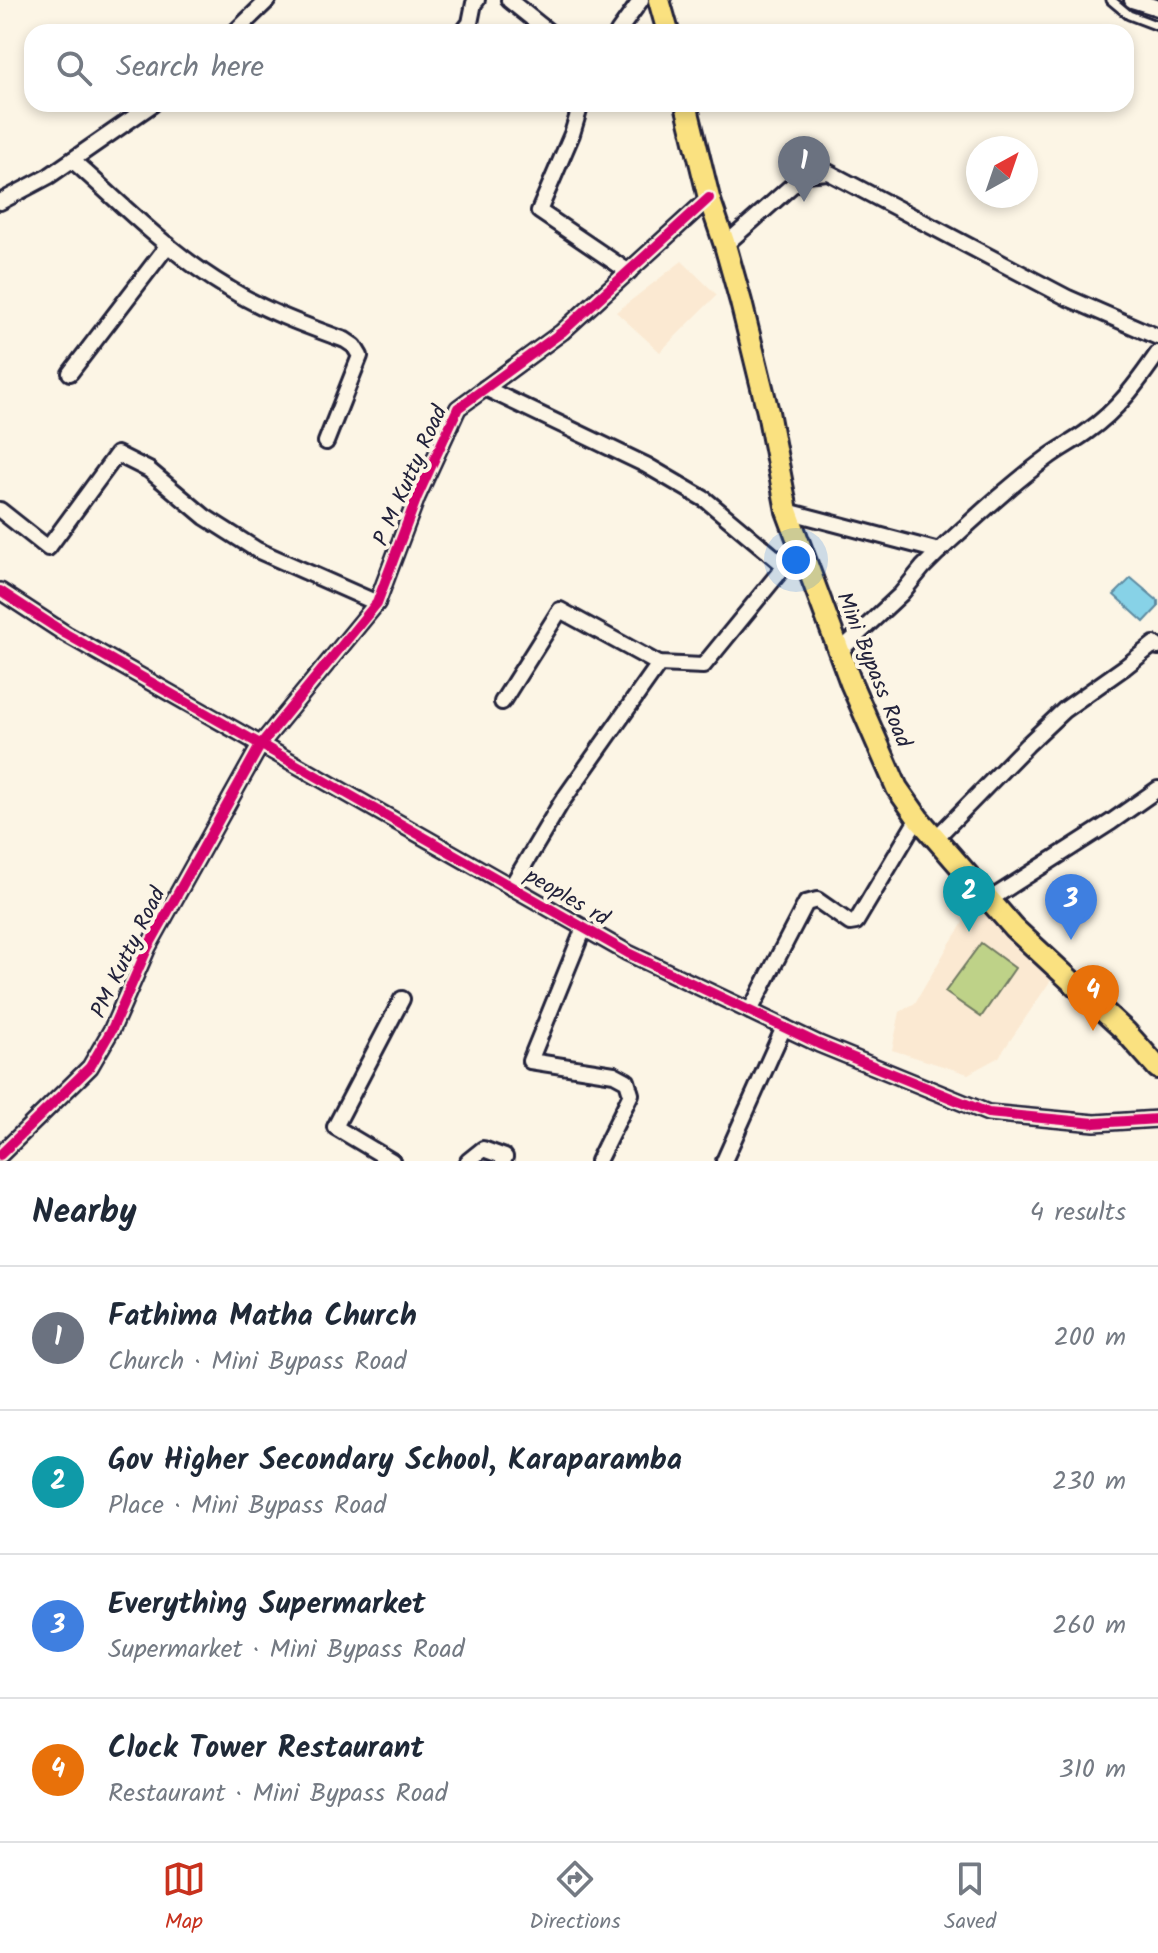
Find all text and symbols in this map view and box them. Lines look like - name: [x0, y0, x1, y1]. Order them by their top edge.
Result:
- search box: [24, 24, 1134, 112]
- text: Search here: [116, 44, 264, 92]
- icon: search: [52, 46, 96, 90]
- pin: 1: [778, 136, 830, 202]
- north arrow: [966, 136, 1038, 208]
- street label: P M Kutty Road: [365, 399, 458, 552]
- your location: [776, 540, 816, 580]
- street label: Mini Bypass Road: [826, 587, 920, 754]
- street label: peoples rd: [517, 859, 616, 937]
- pin: 2: [943, 866, 995, 932]
- pin: 3: [1045, 874, 1097, 940]
- street label: PM Kutty Road: [82, 881, 177, 1025]
- pin: 4: [1067, 965, 1119, 1031]
- text: Nearby: [32, 1186, 137, 1240]
- text: 4 results: [1030, 1192, 1126, 1234]
- text: Fathima Matha Church: [108, 1293, 417, 1341]
- text: 1: [54, 1317, 62, 1359]
- text: 200 m: [1054, 1317, 1126, 1359]
- text: Church · Mini Bypass Road: [108, 1341, 406, 1383]
- text: Gov Higher Secondary School, Karaparamba: [108, 1437, 682, 1485]
- text: 2: [50, 1461, 66, 1503]
- text: 230 m: [1052, 1461, 1126, 1503]
- text: Place · Mini Bypass Road: [108, 1485, 386, 1527]
- text: Everything Supermarket: [108, 1581, 426, 1629]
- text: 3: [51, 1605, 65, 1647]
- text: 260 m: [1052, 1605, 1126, 1647]
- text: Supermarket · Mini Bypass Road: [108, 1629, 465, 1671]
- text: Clock Tower Restaurant: [108, 1725, 424, 1773]
- text: 4: [51, 1749, 65, 1791]
- text: 310 m: [1059, 1749, 1126, 1791]
- text: Restaurant · Mini Bypass Road: [108, 1773, 448, 1815]
- tab: Map: [162, 1857, 206, 1940]
- tab: Directions: [529, 1857, 621, 1940]
- tab: Saved: [944, 1857, 996, 1940]

